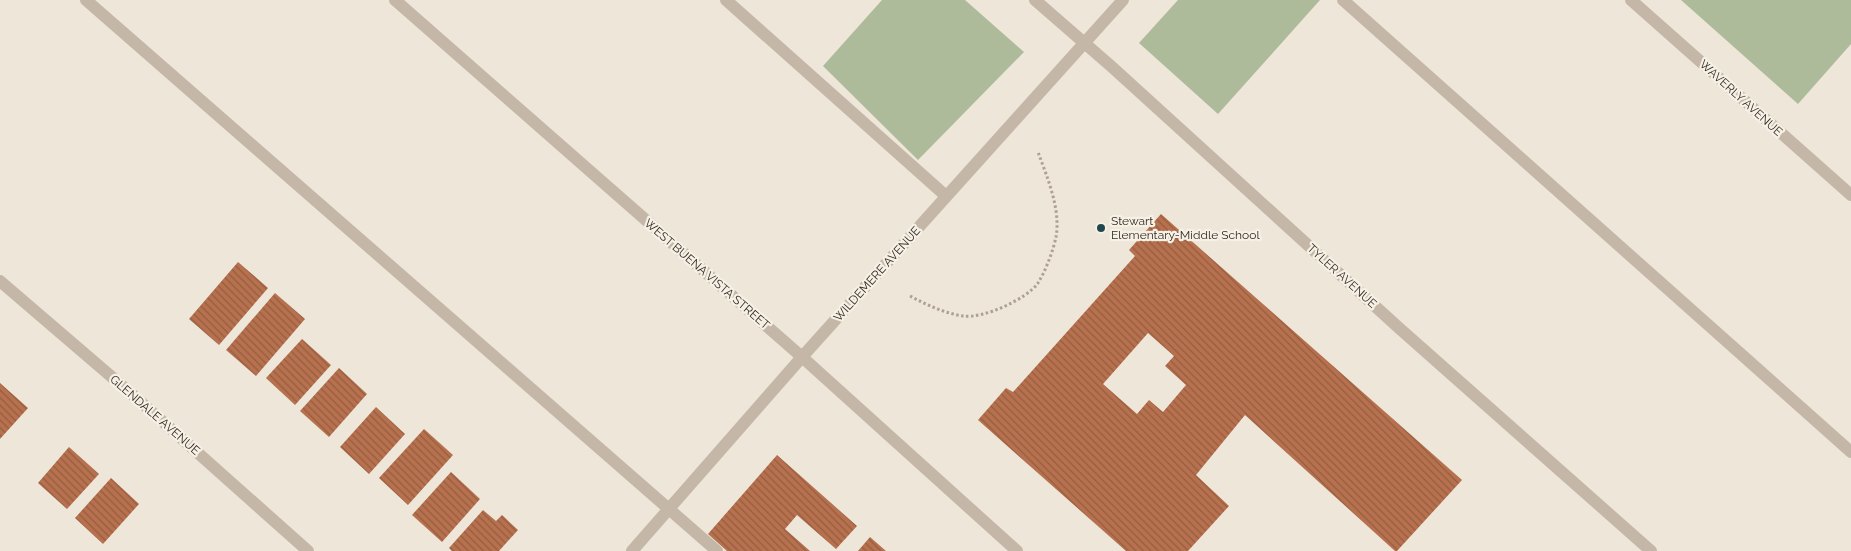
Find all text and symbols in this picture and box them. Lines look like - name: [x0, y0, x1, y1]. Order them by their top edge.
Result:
- street label: WAVERLY AVENUE: [1697, 57, 1785, 139]
- place label: Stewart Elementary-Middle School: [1111, 214, 1260, 242]
- street label: WEST BUENA VISTA STREET: [642, 216, 773, 333]
- marker: Stewart Elementary-Middle School: [1095, 222, 1107, 234]
- street label: WILDEMERE AVENUE: [831, 224, 923, 324]
- street label: TYLER AVENUE: [1304, 241, 1380, 311]
- street label: GLENDALE AVENUE: [107, 372, 203, 458]

